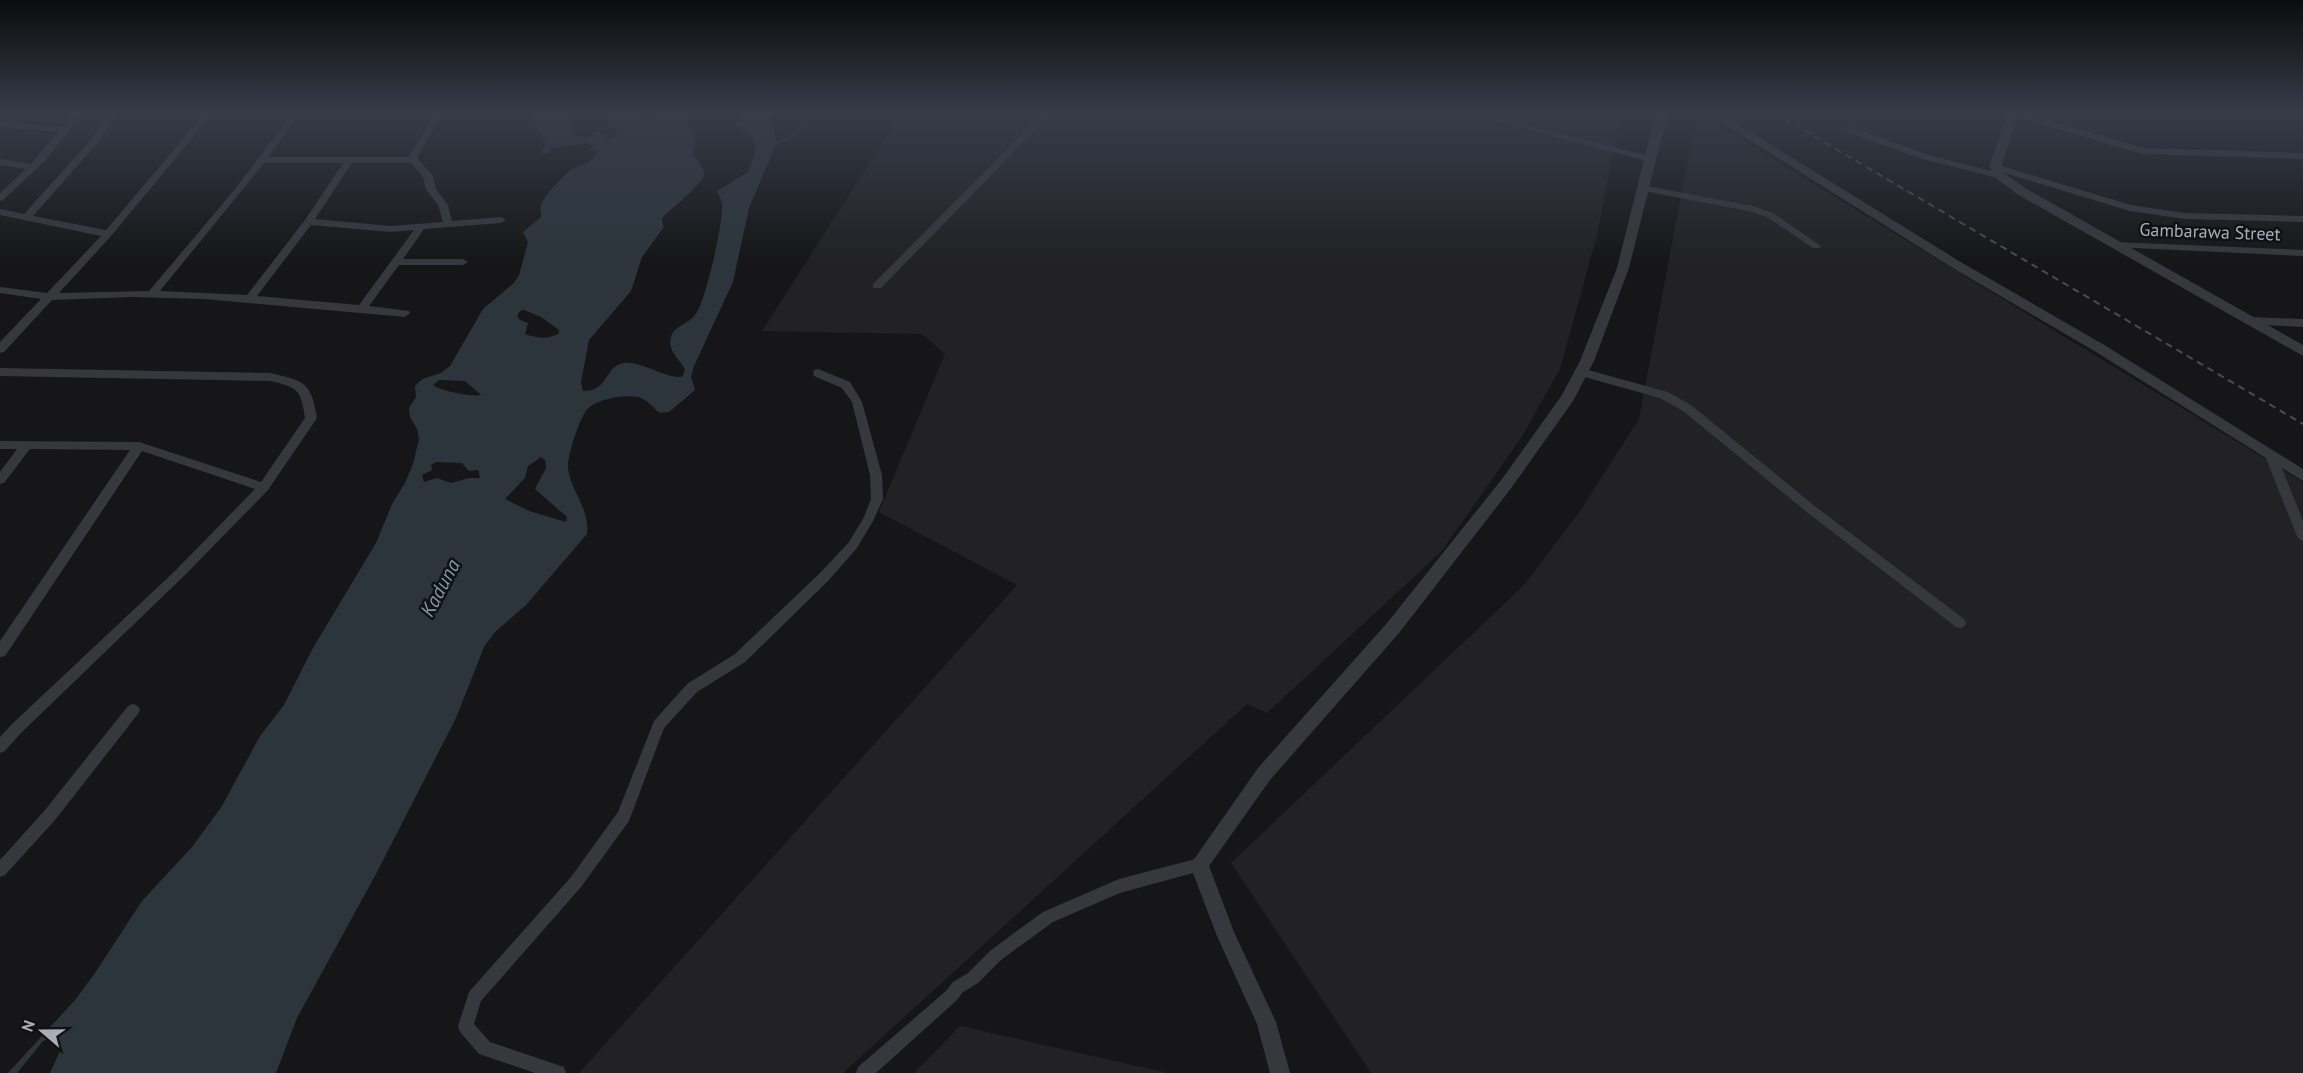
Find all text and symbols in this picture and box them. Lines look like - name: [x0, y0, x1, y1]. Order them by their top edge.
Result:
- street label: Gambarawa Street: [2139, 218, 2281, 245]
- water label: Kaduna: [414, 555, 466, 621]
- north arrow: [12, 1001, 72, 1061]
- text: N: [17, 1018, 39, 1034]

